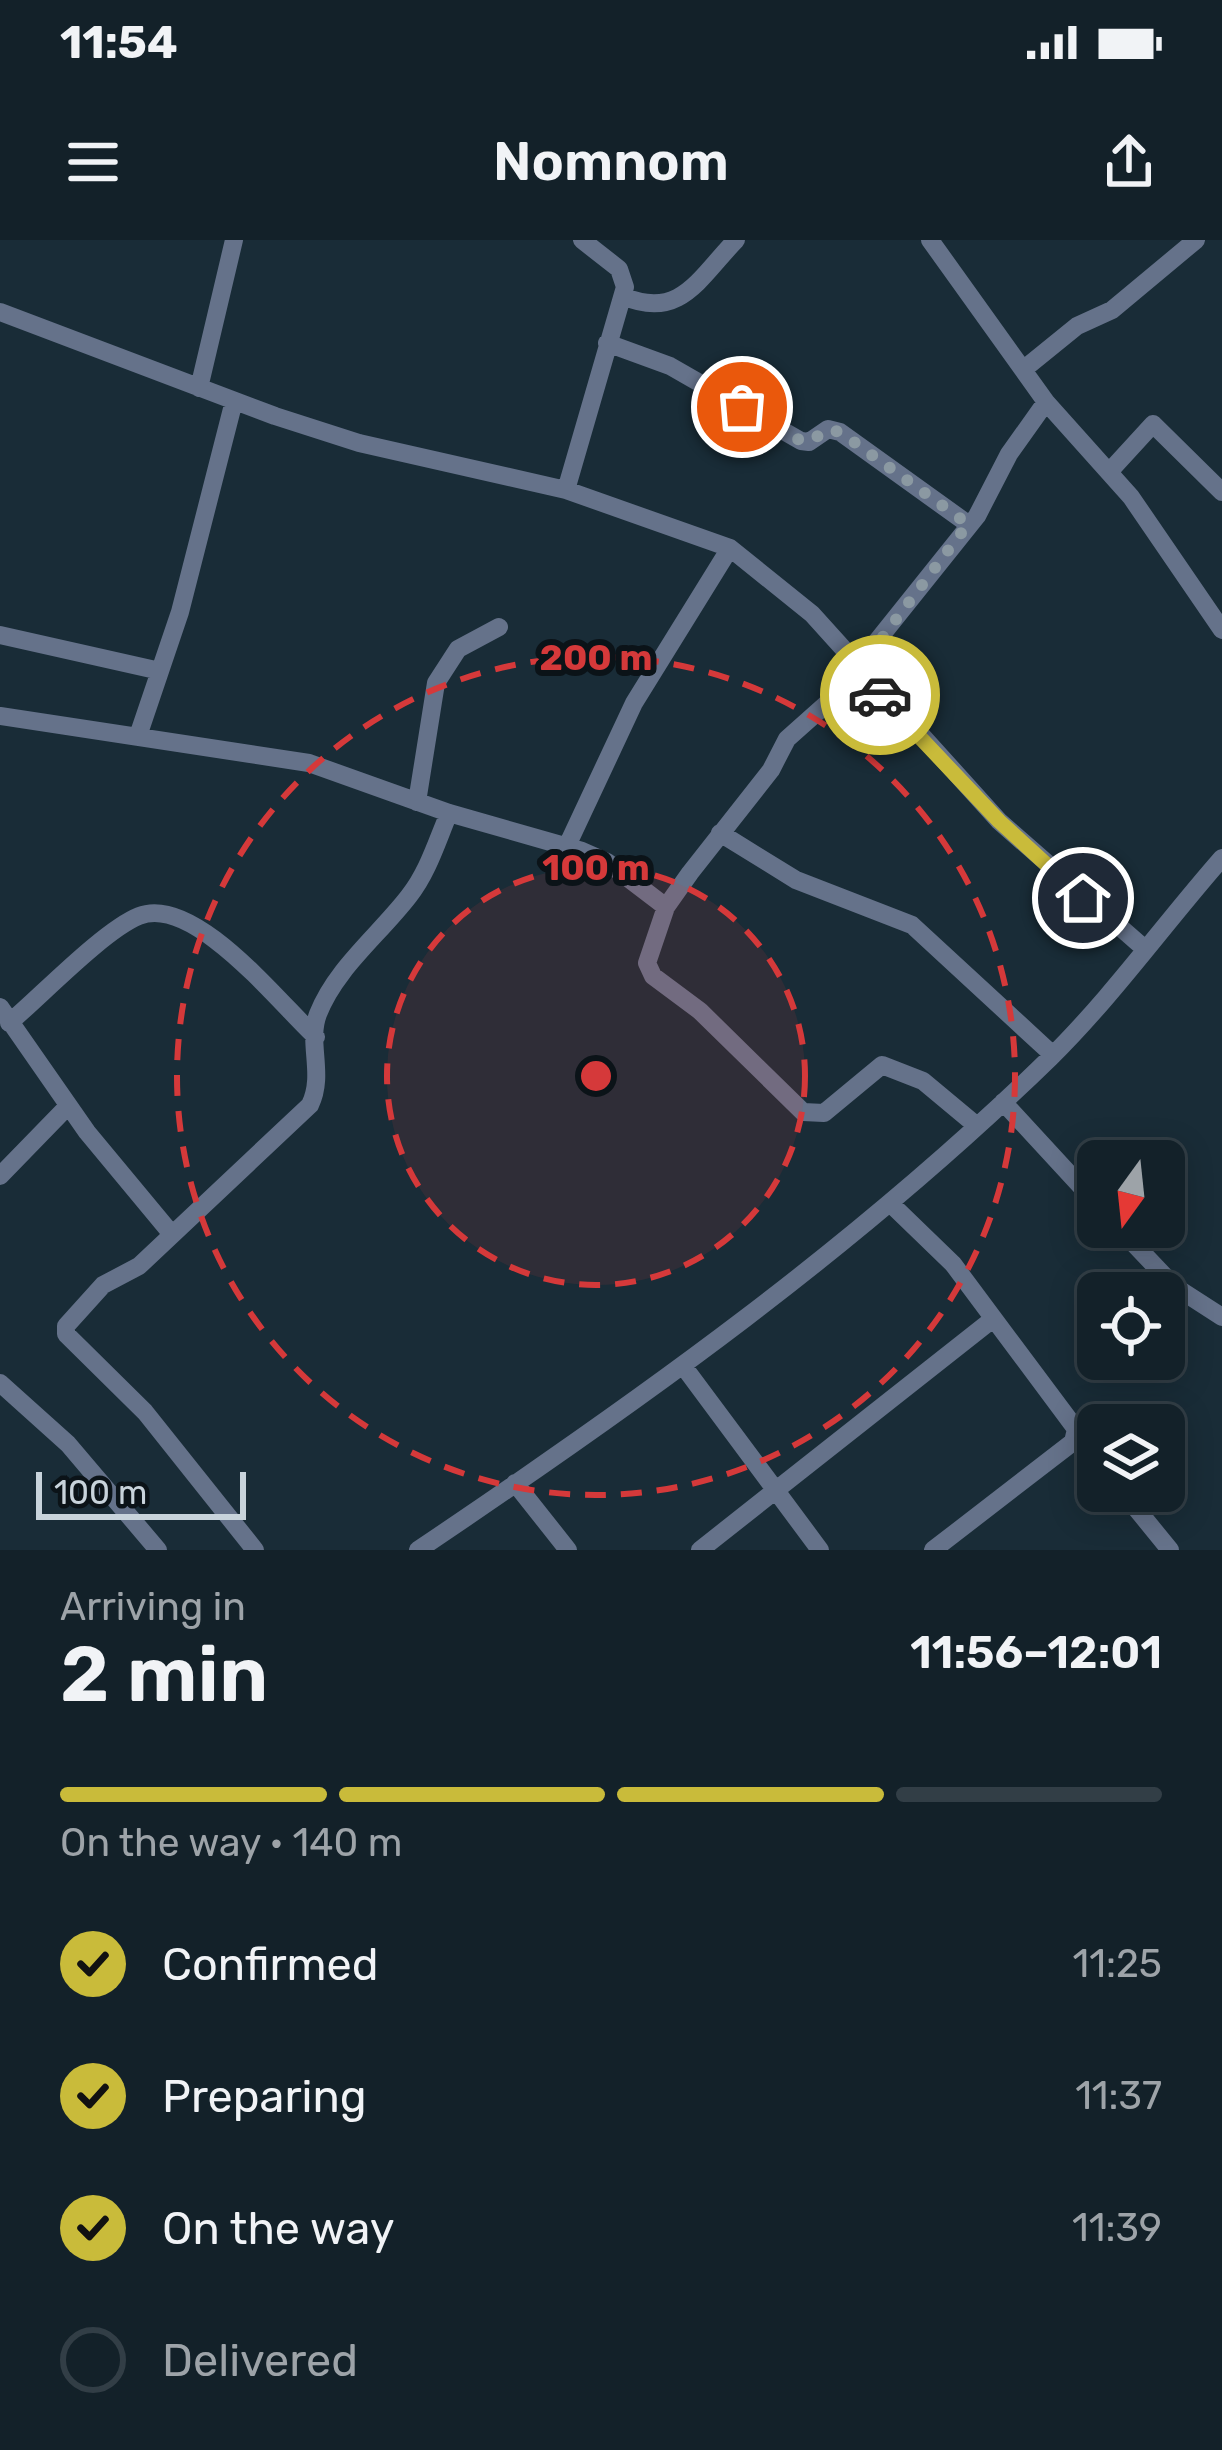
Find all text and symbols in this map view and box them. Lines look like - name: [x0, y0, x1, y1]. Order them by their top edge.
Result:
- text: 11:54: [60, 16, 178, 69]
- icon: menu: [60, 129, 126, 195]
- icon: share: [1096, 129, 1162, 195]
- text: Nomnom: [493, 130, 729, 194]
- pin: [691, 356, 793, 458]
- icon: bag: [709, 374, 775, 440]
- courier: [820, 635, 940, 755]
- text: 200 m: [539, 636, 653, 679]
- icon: car: [847, 662, 913, 728]
- text: 100 m: [542, 846, 650, 889]
- pin: [1032, 847, 1134, 949]
- icon: home: [1050, 865, 1116, 931]
- centre of rings: [575, 1055, 617, 1097]
- north arrow: [1077, 1140, 1185, 1248]
- map controls: [1077, 1140, 1185, 1512]
- button: locate: [1077, 1272, 1185, 1380]
- button: layers: [1077, 1404, 1185, 1512]
- scale bar: [36, 1466, 246, 1519]
- text: 100 m: [54, 1473, 147, 1512]
- text: Arriving in: [60, 1584, 246, 1630]
- text: 11:56–12:01: [910, 1626, 1162, 1679]
- text: 2 min: [60, 1628, 268, 1721]
- text: On the way · 140 m: [60, 1820, 402, 1866]
- icon: check: [60, 1931, 126, 1997]
- text: Confirmed: [162, 1938, 379, 1991]
- text: 11:25: [1073, 1941, 1162, 1987]
- icon: check: [60, 2063, 126, 2129]
- text: Preparing: [162, 2070, 367, 2123]
- text: 11:37: [1075, 2073, 1162, 2119]
- icon: check: [60, 2195, 126, 2261]
- text: On the way: [162, 2202, 395, 2255]
- text: 11:39: [1072, 2205, 1162, 2251]
- text: Delivered: [162, 2334, 358, 2387]

